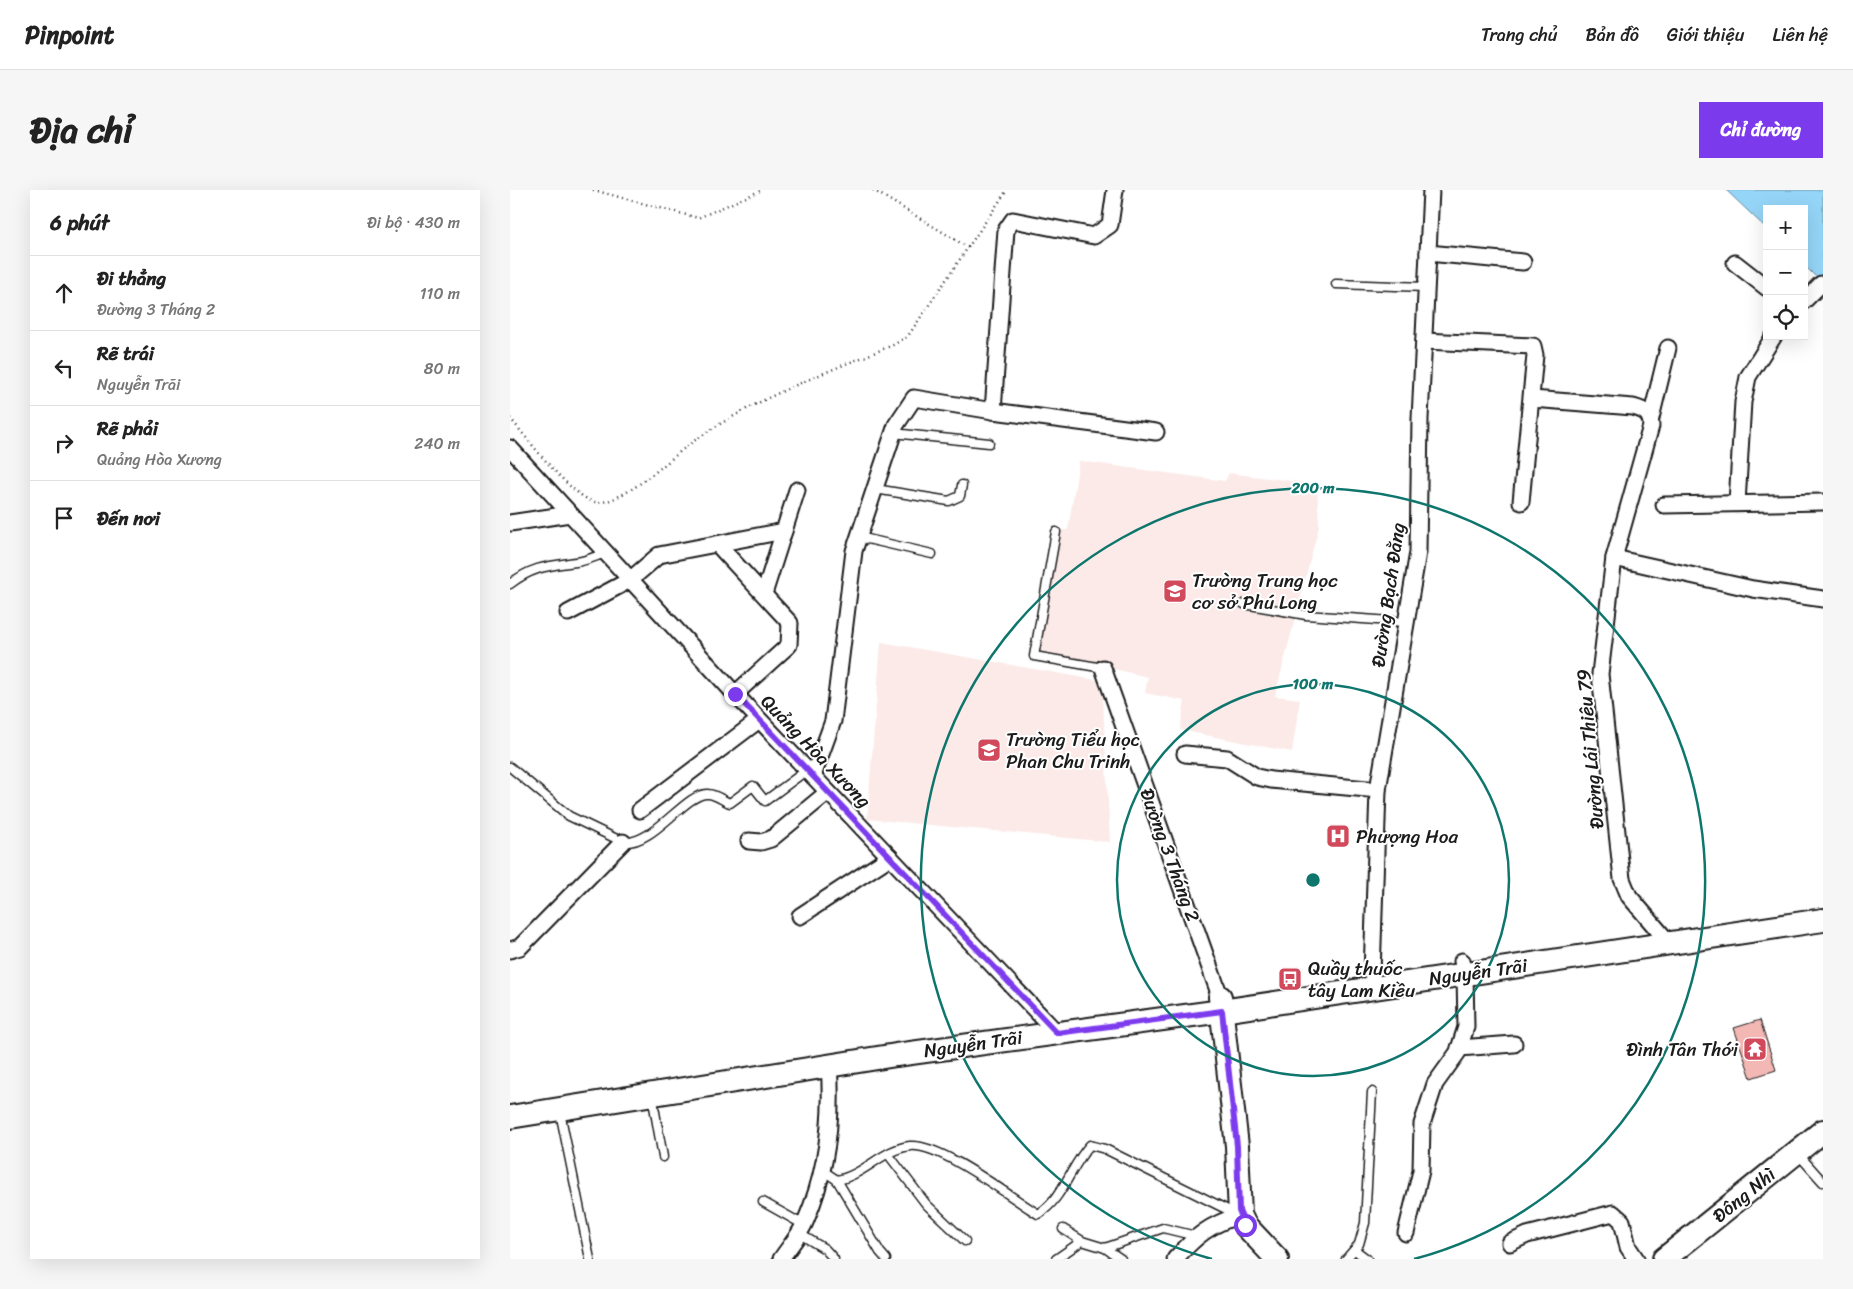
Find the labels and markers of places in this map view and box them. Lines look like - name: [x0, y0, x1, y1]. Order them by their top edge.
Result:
- place label: Trường Trung học cơ sở Phú Long: [1192, 564, 1338, 619]
- school or university icon: Trường Trung học cơ sở Phú Long: [1162, 578, 1188, 604]
- place label: Trường Tiểu học Phan Chu Trinh: [1006, 723, 1140, 778]
- school or university icon: Trường Tiểu học Phan Chu Trinh: [976, 737, 1002, 763]
- place label: Phượng Hoa: [1356, 820, 1458, 853]
- hospital icon: Phượng Hoa: [1325, 823, 1351, 849]
- centre of rings: [1304, 871, 1322, 889]
- place label: Quầy thuốc tây Lam Kiều: [1308, 952, 1415, 1007]
- bus stop icon: Quầy thuốc tây Lam Kiều: [1277, 966, 1303, 992]
- place label: Đình Tân Thới: [1626, 1033, 1739, 1066]
- temple icon: Đình Tân Thới: [1742, 1036, 1768, 1062]

